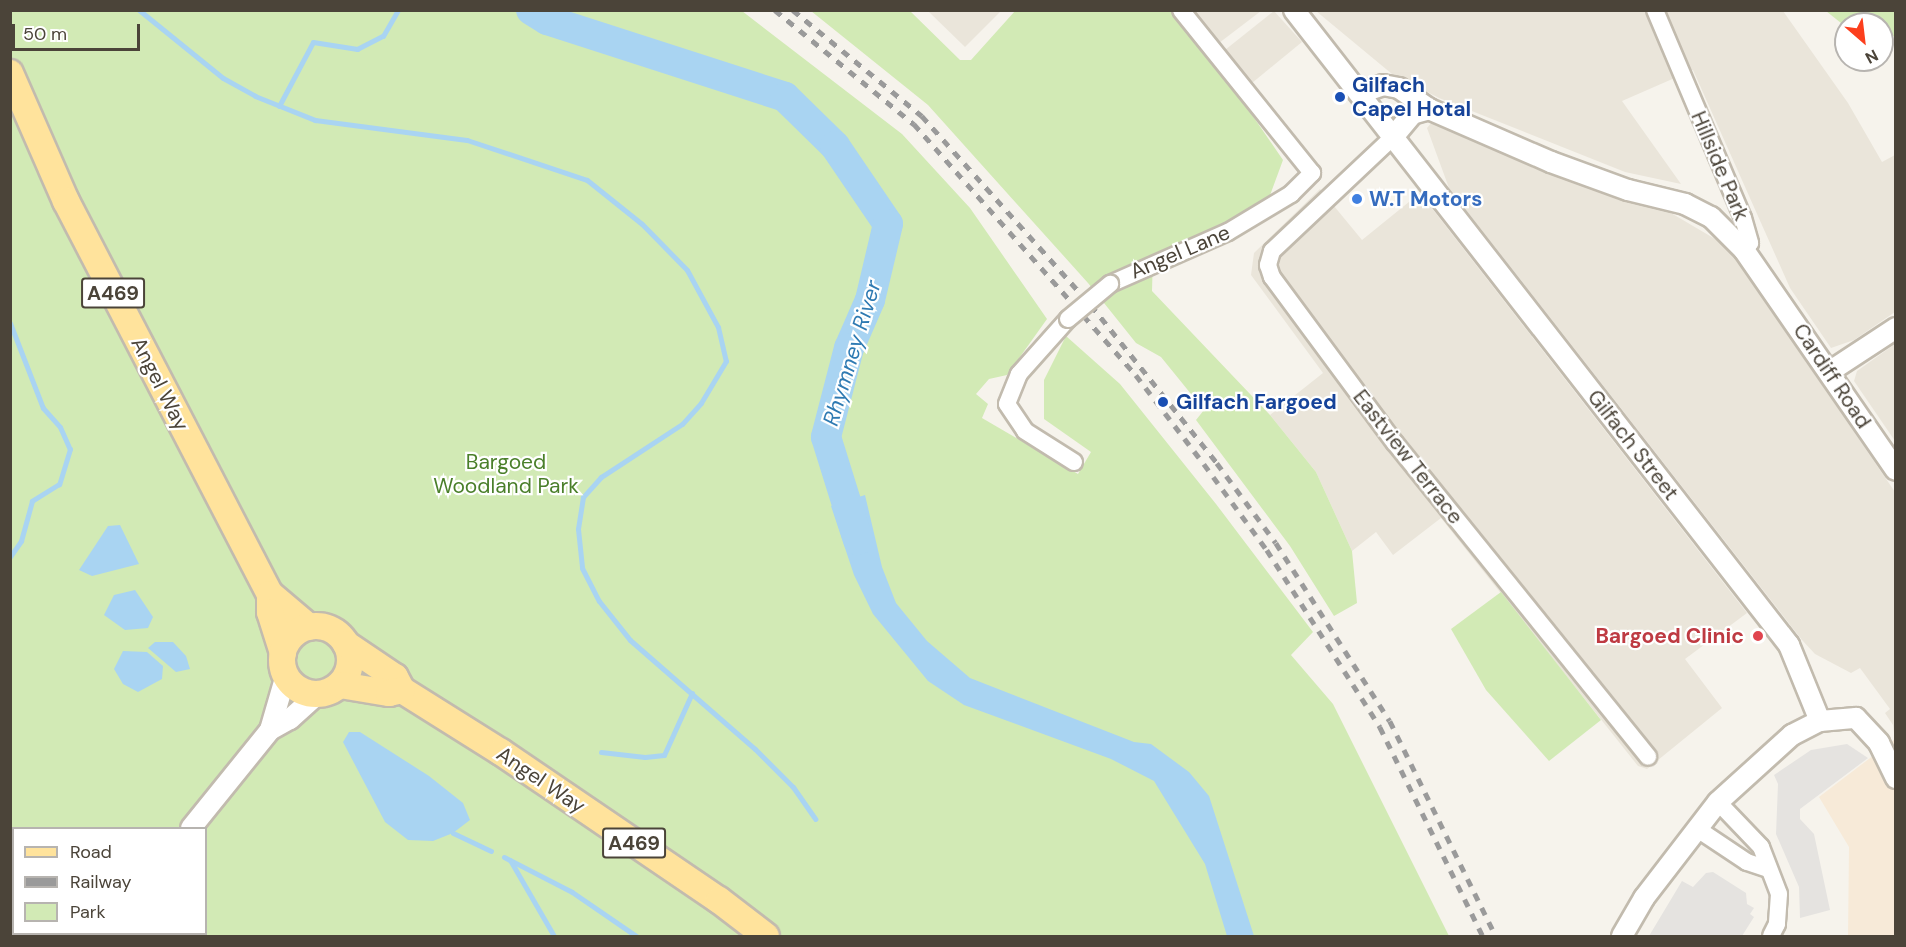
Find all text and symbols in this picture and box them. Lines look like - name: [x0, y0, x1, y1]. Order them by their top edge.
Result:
- scale bar: [15, 12, 142, 50]
- north arrow: [1834, 12, 1894, 72]
- text: 50 m: [23, 22, 67, 46]
- text: N: [1862, 45, 1882, 69]
- place label: Gilfach Capel Hotal: [1352, 72, 1471, 122]
- marker: Gilfach Capel Hotal: [1333, 90, 1347, 104]
- street label: Hillside Park: [1686, 107, 1754, 225]
- place label: W.T Motors: [1369, 186, 1482, 212]
- marker: W.T Motors: [1350, 192, 1364, 206]
- street label: Angel Lane: [1126, 220, 1234, 284]
- road number: A469: [80, 276, 146, 310]
- water label: Rhymney River: [817, 277, 887, 429]
- street label: Cardiff Road: [1788, 319, 1876, 433]
- street label: Angel Way: [126, 333, 194, 435]
- street label: Eastview Terrace: [1348, 385, 1468, 529]
- street label: Gilfach Street: [1582, 385, 1684, 505]
- place label: Gilfach Fargoed: [1176, 389, 1337, 415]
- marker: Gilfach Fargoed: [1154, 393, 1172, 411]
- park label: Bargoed Woodland Park: [433, 449, 579, 499]
- place label: Bargoed Clinic: [1595, 623, 1744, 649]
- marker: Bargoed Clinic: [1749, 627, 1767, 645]
- street label: Angel Way: [492, 741, 590, 819]
- road number: A469: [601, 826, 667, 860]
- legend: [12, 827, 207, 935]
- text: Road: [70, 840, 112, 864]
- text: Railway: [70, 870, 132, 894]
- text: Park: [70, 900, 106, 924]

